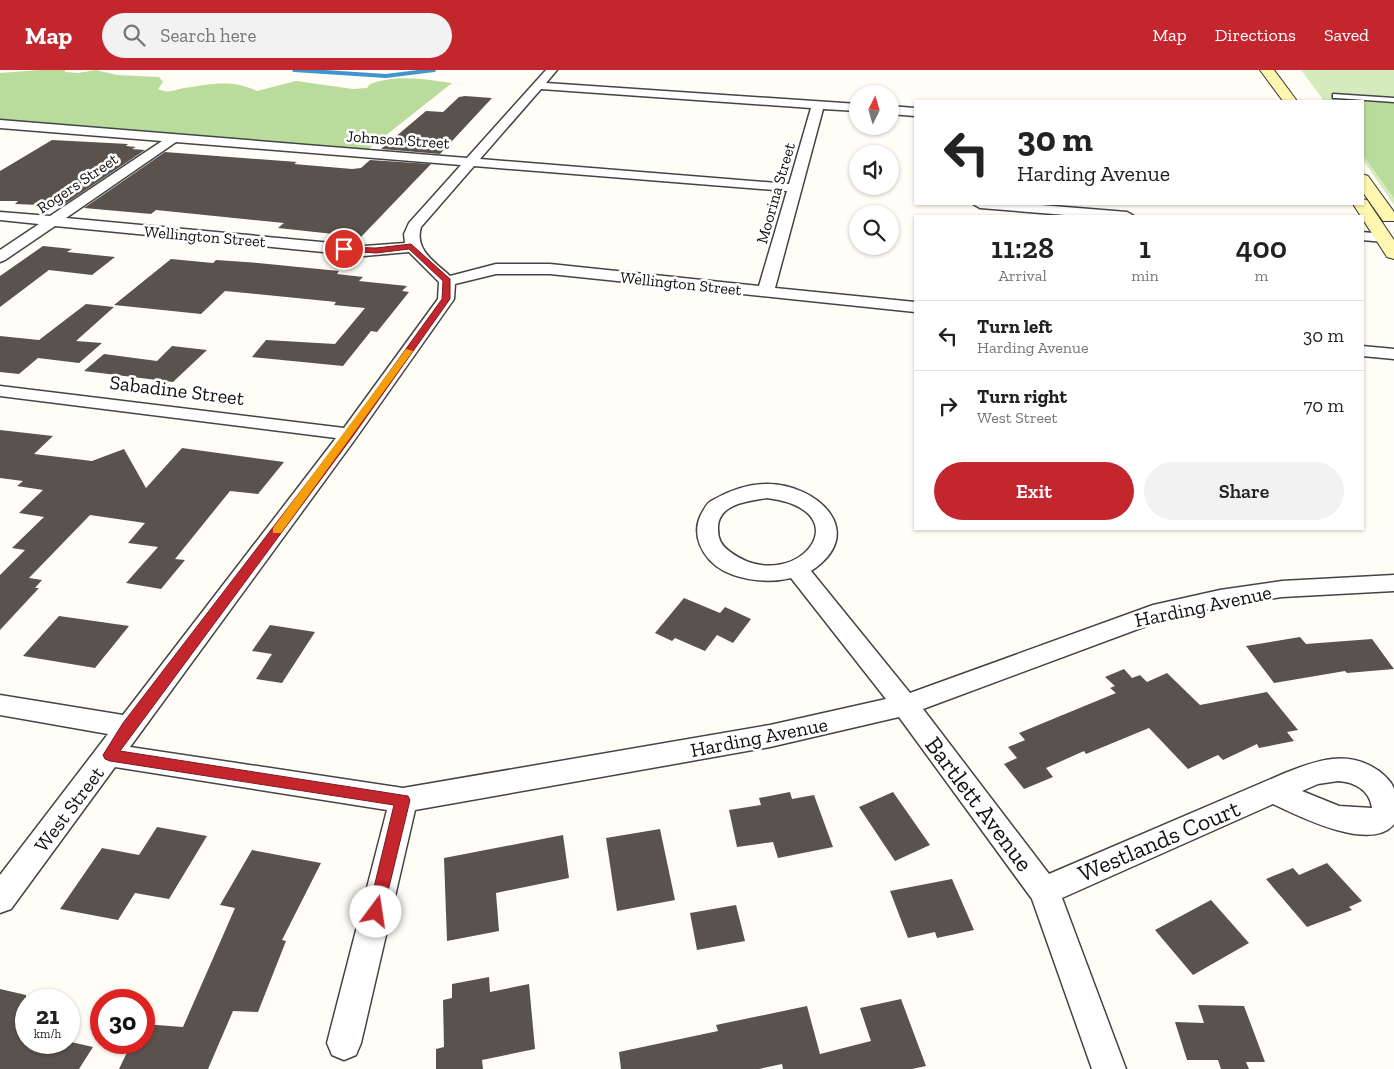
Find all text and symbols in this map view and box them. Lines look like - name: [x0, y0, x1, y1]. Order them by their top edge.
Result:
- search box: [102, 13, 452, 58]
- text: Map: [25, 21, 72, 50]
- icon: search: [120, 21, 148, 49]
- text: Search here: [160, 24, 257, 47]
- text: Map: [1152, 24, 1187, 46]
- text: Directions: [1215, 24, 1296, 46]
- text: Saved: [1324, 24, 1369, 46]
- north arrow: [849, 85, 899, 135]
- map controls: [849, 85, 899, 255]
- text: 30 m: [1017, 118, 1093, 160]
- icon: left: [934, 120, 999, 185]
- street label: Johnson Street: [346, 126, 450, 153]
- street label: Moorina Street: [752, 140, 799, 246]
- button: sound: [849, 145, 899, 195]
- street label: Rogers Street: [33, 149, 121, 217]
- text: Harding Avenue: [1017, 160, 1170, 187]
- button: search: [849, 205, 899, 255]
- street label: Wellington Street: [143, 222, 266, 251]
- pin: [323, 228, 365, 270]
- text: 11:28: [991, 230, 1054, 266]
- text: 1: [1139, 230, 1151, 266]
- text: 400: [1236, 230, 1287, 266]
- icon: arrive: [330, 235, 358, 263]
- text: Arrival: [998, 266, 1047, 285]
- text: min: [1131, 266, 1159, 285]
- text: m: [1254, 266, 1268, 285]
- street label: Wellington Street: [619, 268, 743, 299]
- text: Turn left: [977, 315, 1052, 338]
- icon: left: [934, 322, 962, 350]
- text: 30 m: [1303, 324, 1344, 347]
- text: Harding Avenue: [977, 338, 1088, 357]
- street label: Sabadine Street: [108, 370, 246, 410]
- text: Turn right: [977, 385, 1067, 408]
- icon: right: [934, 392, 962, 420]
- text: 70 m: [1303, 394, 1344, 417]
- text: West Street: [977, 408, 1057, 427]
- button: Exit: [934, 462, 1134, 520]
- button: Share: [1144, 462, 1344, 520]
- street label: Harding Avenue: [1132, 580, 1274, 632]
- street label: Harding Avenue: [688, 712, 830, 762]
- street label: Bartlett Avenue: [919, 731, 1040, 877]
- street label: West Street: [29, 761, 109, 856]
- street label: Westlands Court: [1073, 793, 1244, 888]
- position arrow: [349, 885, 401, 937]
- speed limit sign: 30: [90, 989, 155, 1054]
- text: 21: [36, 1000, 59, 1030]
- text: km/h: [34, 1027, 61, 1041]

